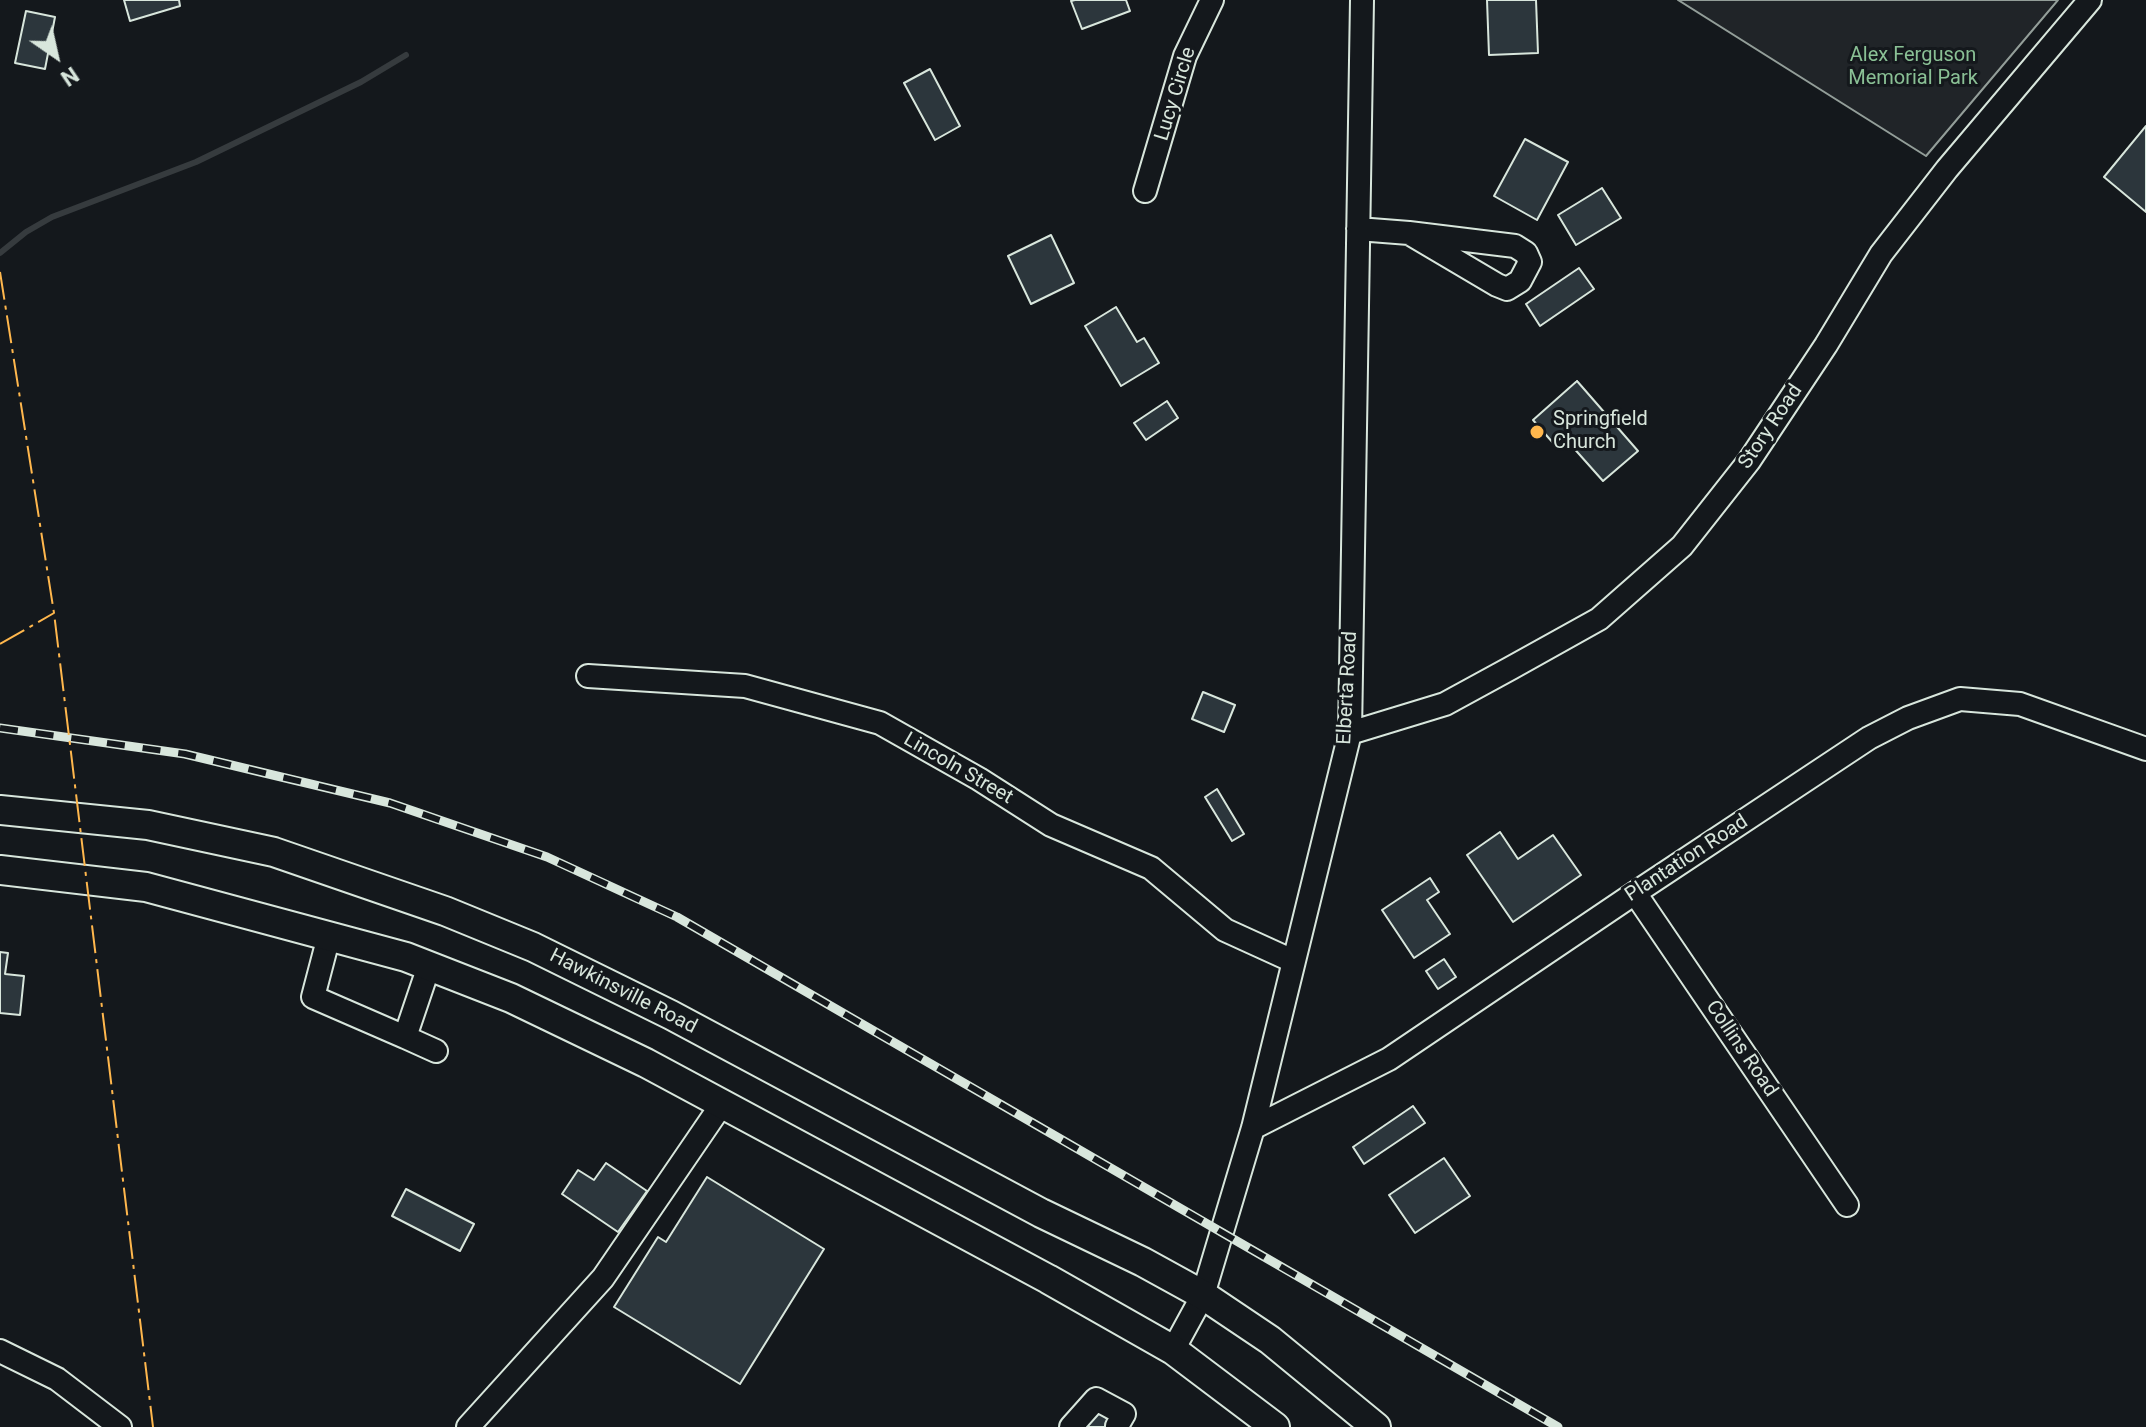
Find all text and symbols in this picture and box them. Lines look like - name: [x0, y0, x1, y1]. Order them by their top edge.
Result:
- north arrow: [16, 16, 96, 96]
- street label: Lucy Circle: [1150, 44, 1202, 144]
- park label: Alex Ferguson Memorial Park: [1848, 44, 1978, 91]
- text: N: [56, 62, 83, 91]
- street label: Story Road: [1734, 380, 1808, 474]
- place label: Springfield Church: [1553, 408, 1648, 455]
- marker: Springfield Church: [1528, 423, 1546, 441]
- street label: Elberta Road: [1333, 631, 1363, 745]
- street label: Lincoln Street: [899, 728, 1017, 810]
- street label: Plantation Road: [1621, 810, 1753, 908]
- street label: Hawkinsville Road: [545, 944, 701, 1040]
- street label: Collins Road: [1700, 996, 1782, 1102]

